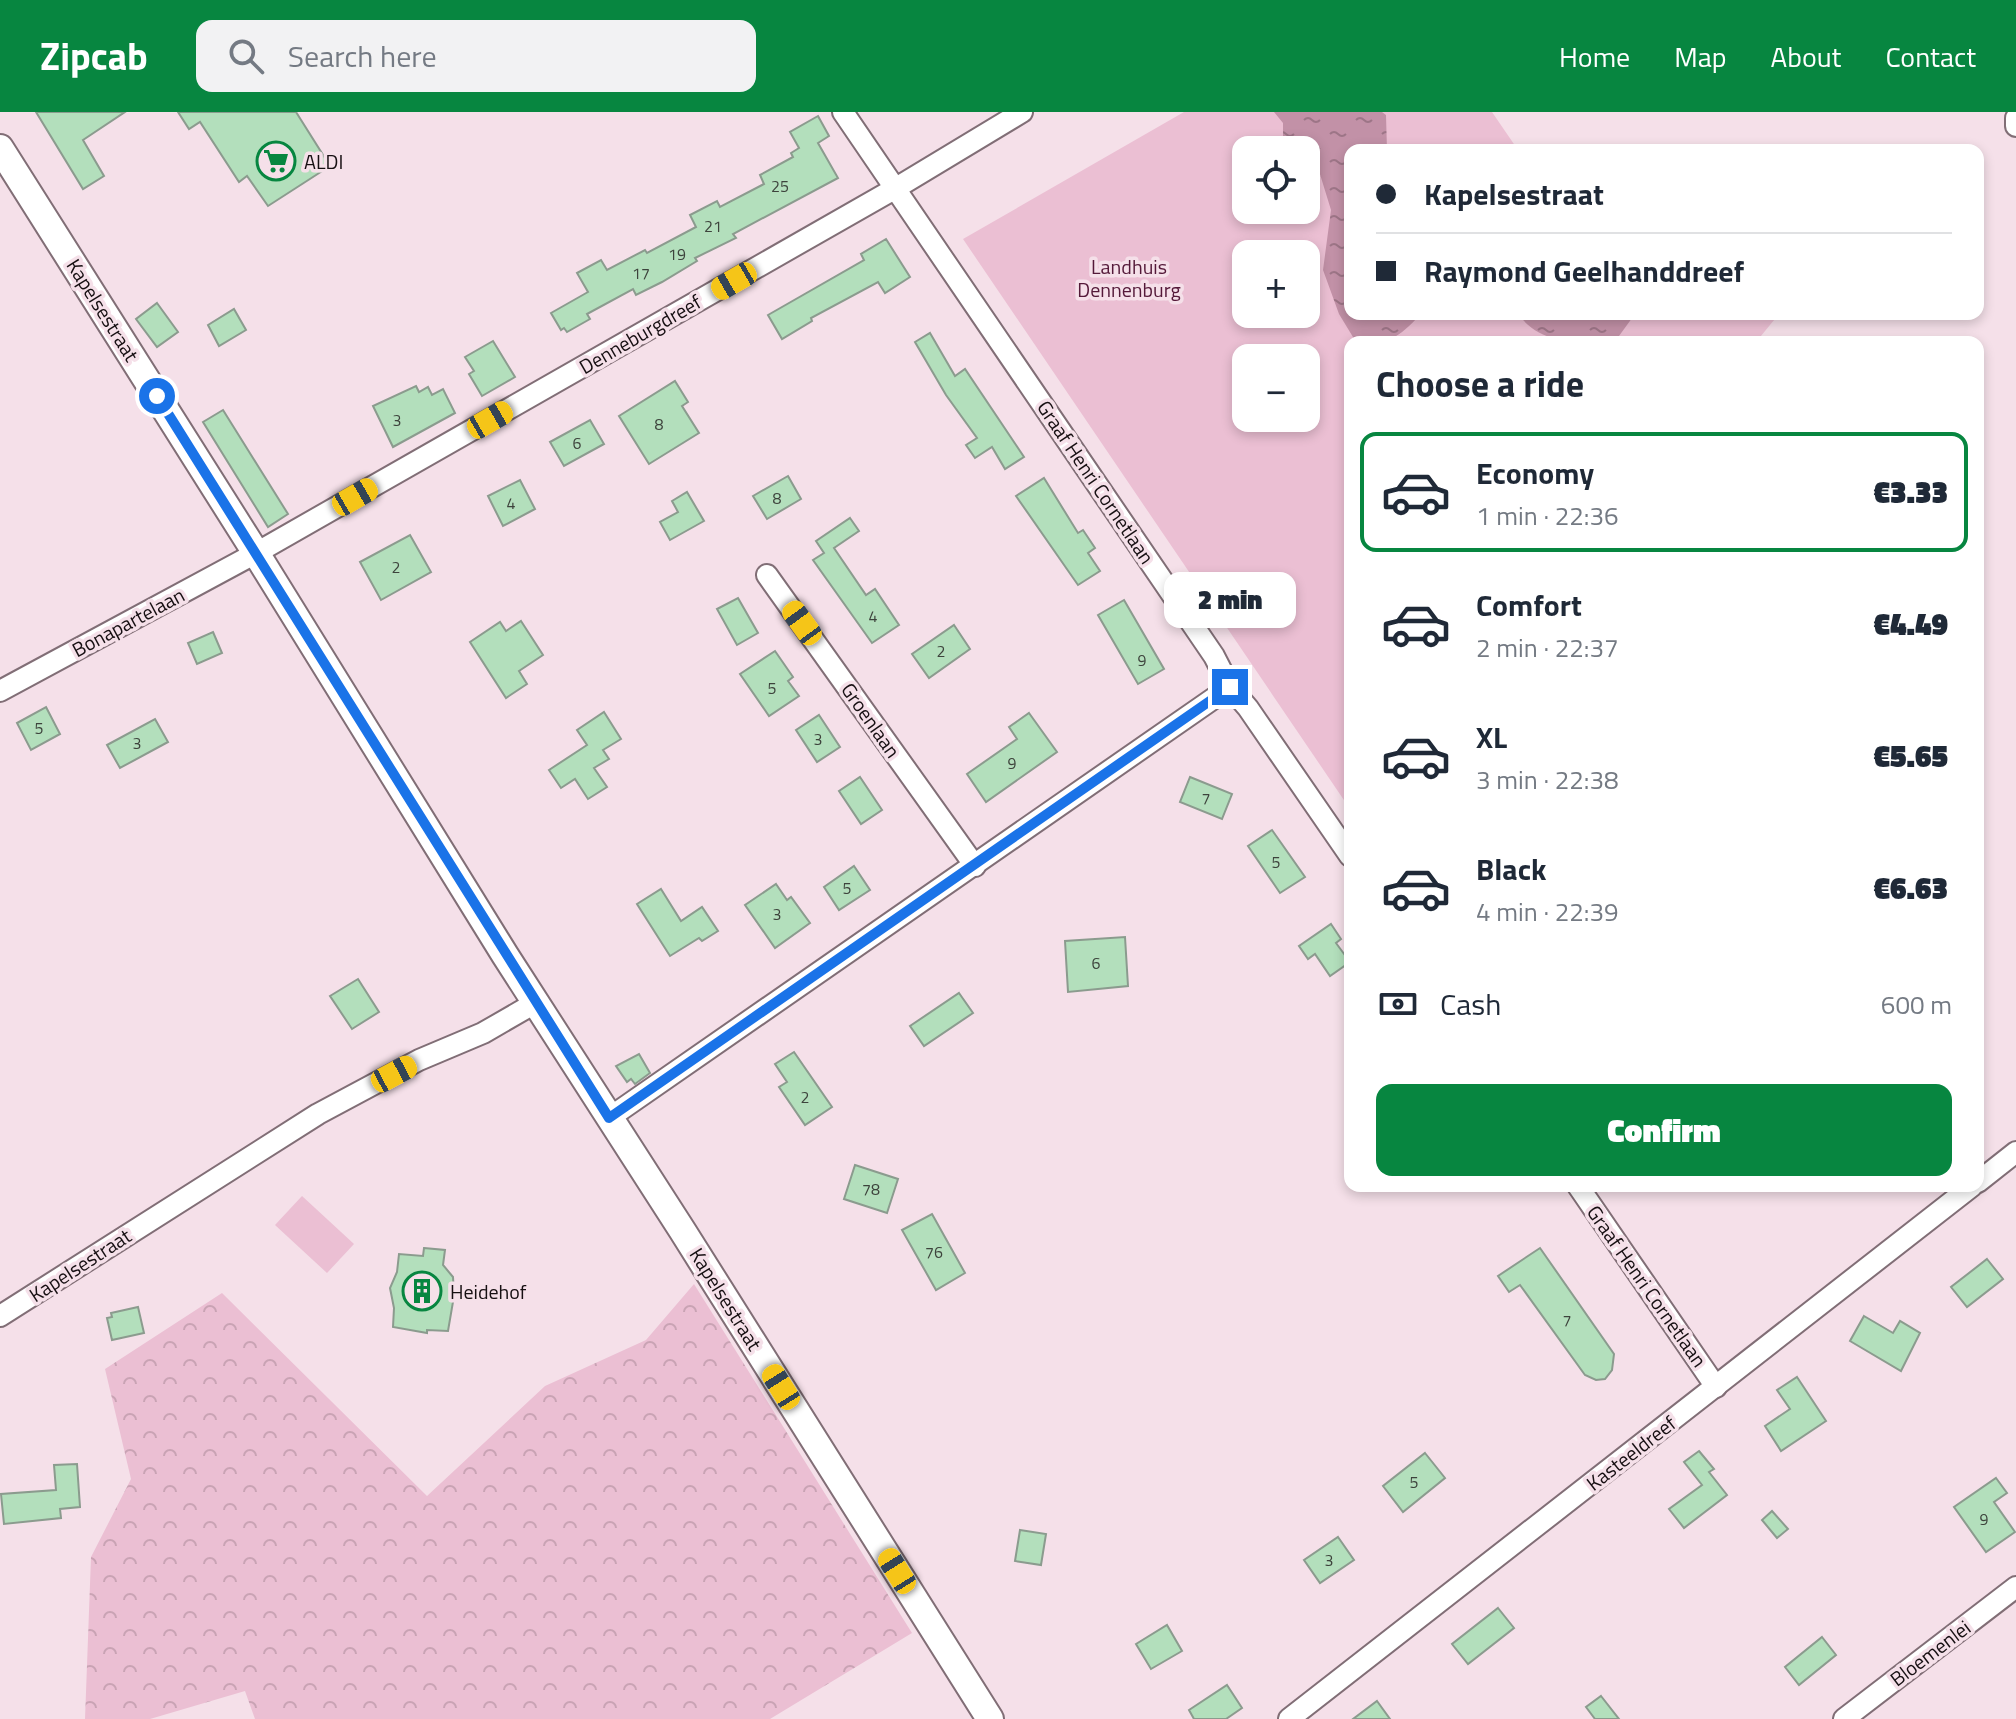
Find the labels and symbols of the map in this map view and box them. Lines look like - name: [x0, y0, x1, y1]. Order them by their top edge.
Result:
- supermarket icon: ALDI: [255, 140, 297, 182]
- place label: ALDI: [304, 146, 343, 177]
- house number: 25: [771, 174, 789, 198]
- house number: 21: [704, 214, 722, 238]
- house number: 19: [668, 242, 686, 266]
- park label: Landhuis Dennenburg: [1077, 251, 1181, 305]
- street label: Kapelsestraat: [59, 252, 147, 368]
- car: [707, 259, 761, 303]
- house number: 17: [632, 261, 650, 285]
- street label: Denneburgdreef: [573, 286, 707, 382]
- route start: [139, 378, 175, 414]
- street label: Graaf Henri Cornetlaan: [1030, 394, 1162, 570]
- car: [463, 398, 517, 442]
- house number: 3: [393, 408, 401, 432]
- house number: 8: [655, 412, 664, 436]
- house number: 6: [573, 431, 582, 455]
- car: [328, 475, 382, 519]
- house number: 8: [773, 486, 782, 510]
- house number: 4: [507, 491, 516, 515]
- house number: 2: [392, 555, 400, 579]
- callout: 2 min: [1164, 571, 1296, 627]
- street label: Bonapartelaan: [66, 579, 190, 665]
- car: [778, 597, 826, 649]
- house number: 4: [869, 604, 878, 628]
- house number: 2: [937, 639, 945, 663]
- house number: 9: [1138, 648, 1147, 672]
- route end: [1212, 669, 1248, 705]
- house number: 5: [768, 676, 777, 700]
- street label: Groenlaan: [834, 676, 908, 764]
- house number: 5: [35, 716, 44, 740]
- house number: 3: [814, 727, 822, 751]
- house number: 3: [133, 731, 141, 755]
- house number: 9: [1008, 751, 1017, 775]
- house number: 7: [1202, 786, 1210, 810]
- house number: 5: [1272, 850, 1281, 874]
- house number: 5: [843, 876, 852, 900]
- house number: 3: [773, 902, 781, 926]
- house number: 6: [1092, 951, 1101, 975]
- car: [367, 1052, 421, 1096]
- house number: 2: [801, 1085, 809, 1109]
- house number: 78: [862, 1177, 880, 1201]
- street label: Graaf Henri Cornetlaan: [1579, 1199, 1715, 1373]
- street label: Kapelsestraat: [23, 1220, 137, 1310]
- house number: 76: [925, 1240, 943, 1264]
- street label: Kapelsestraat: [682, 1241, 770, 1357]
- building icon: Heidehof: [401, 1270, 443, 1312]
- place label: Heidehof: [450, 1276, 527, 1307]
- house number: 7: [1563, 1308, 1571, 1332]
- car: [758, 1360, 804, 1414]
- street label: Kasteeldreef: [1579, 1408, 1683, 1498]
- house number: 5: [1410, 1470, 1419, 1494]
- house number: 9: [1980, 1507, 1989, 1531]
- car: [874, 1544, 920, 1598]
- house number: 3: [1325, 1548, 1333, 1572]
- street label: Bloemenlei: [1883, 1612, 1977, 1694]

